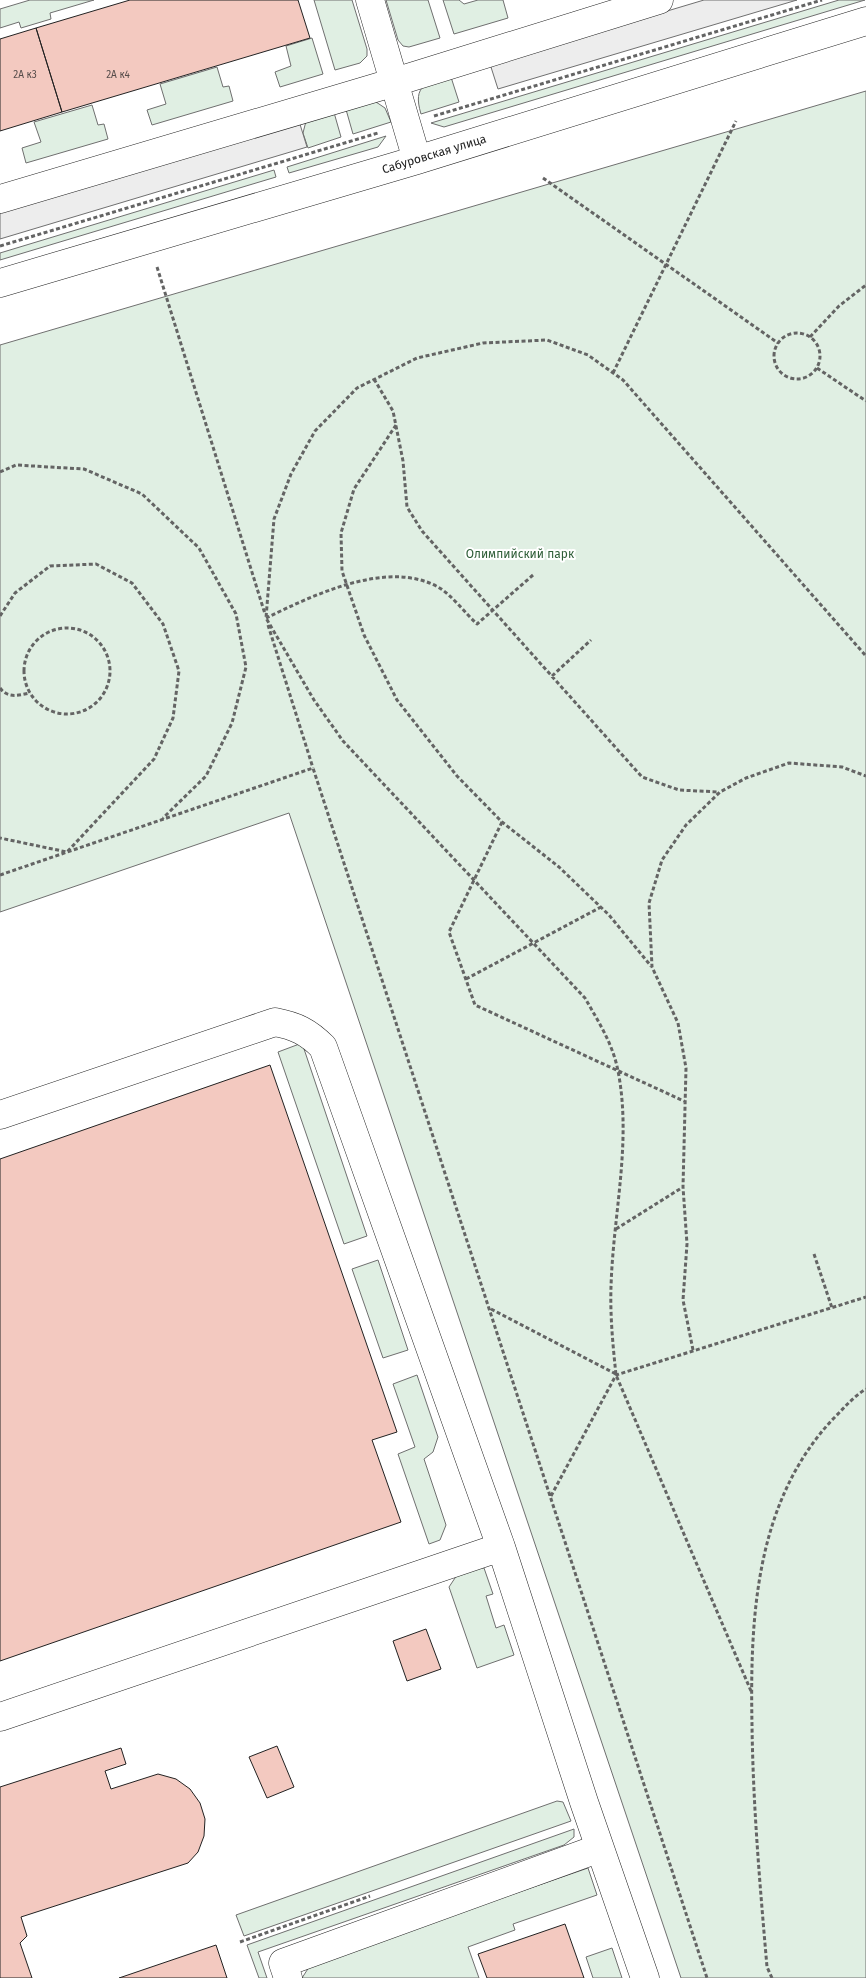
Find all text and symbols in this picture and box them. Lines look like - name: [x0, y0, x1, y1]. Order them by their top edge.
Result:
- house number: 2А к3: [13, 69, 37, 81]
- house number: 2А к4: [106, 69, 131, 81]
- street label: Сабуровская улица: [380, 131, 488, 177]
- park label: Олимпийский парк: [466, 547, 575, 561]

